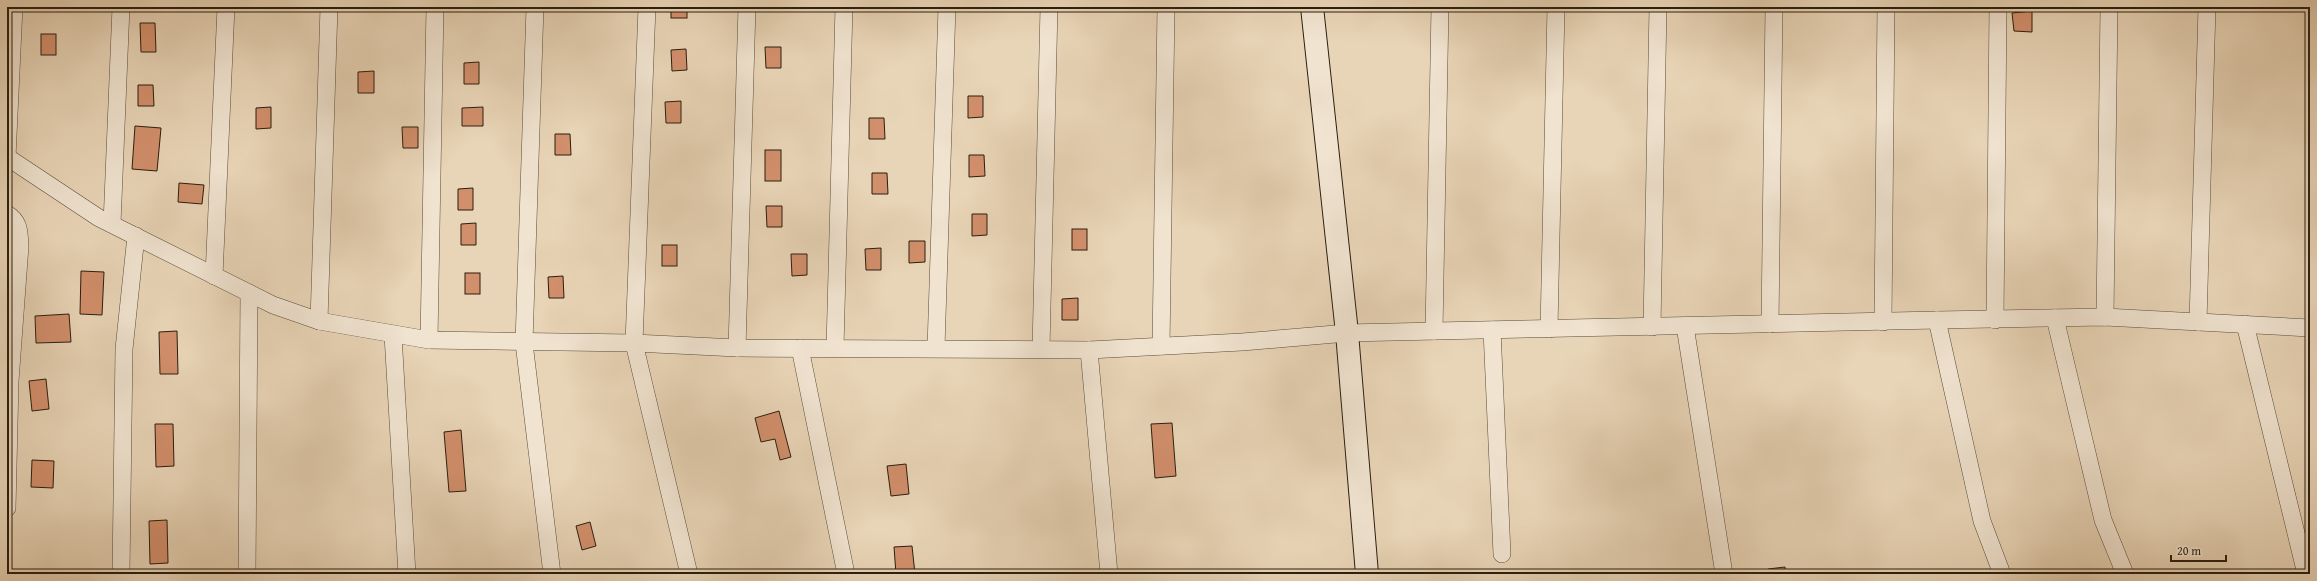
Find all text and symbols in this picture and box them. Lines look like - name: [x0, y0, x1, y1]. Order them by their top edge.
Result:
- scale bar: [2171, 537, 2226, 563]
- text: 20 m: [2177, 542, 2201, 559]

